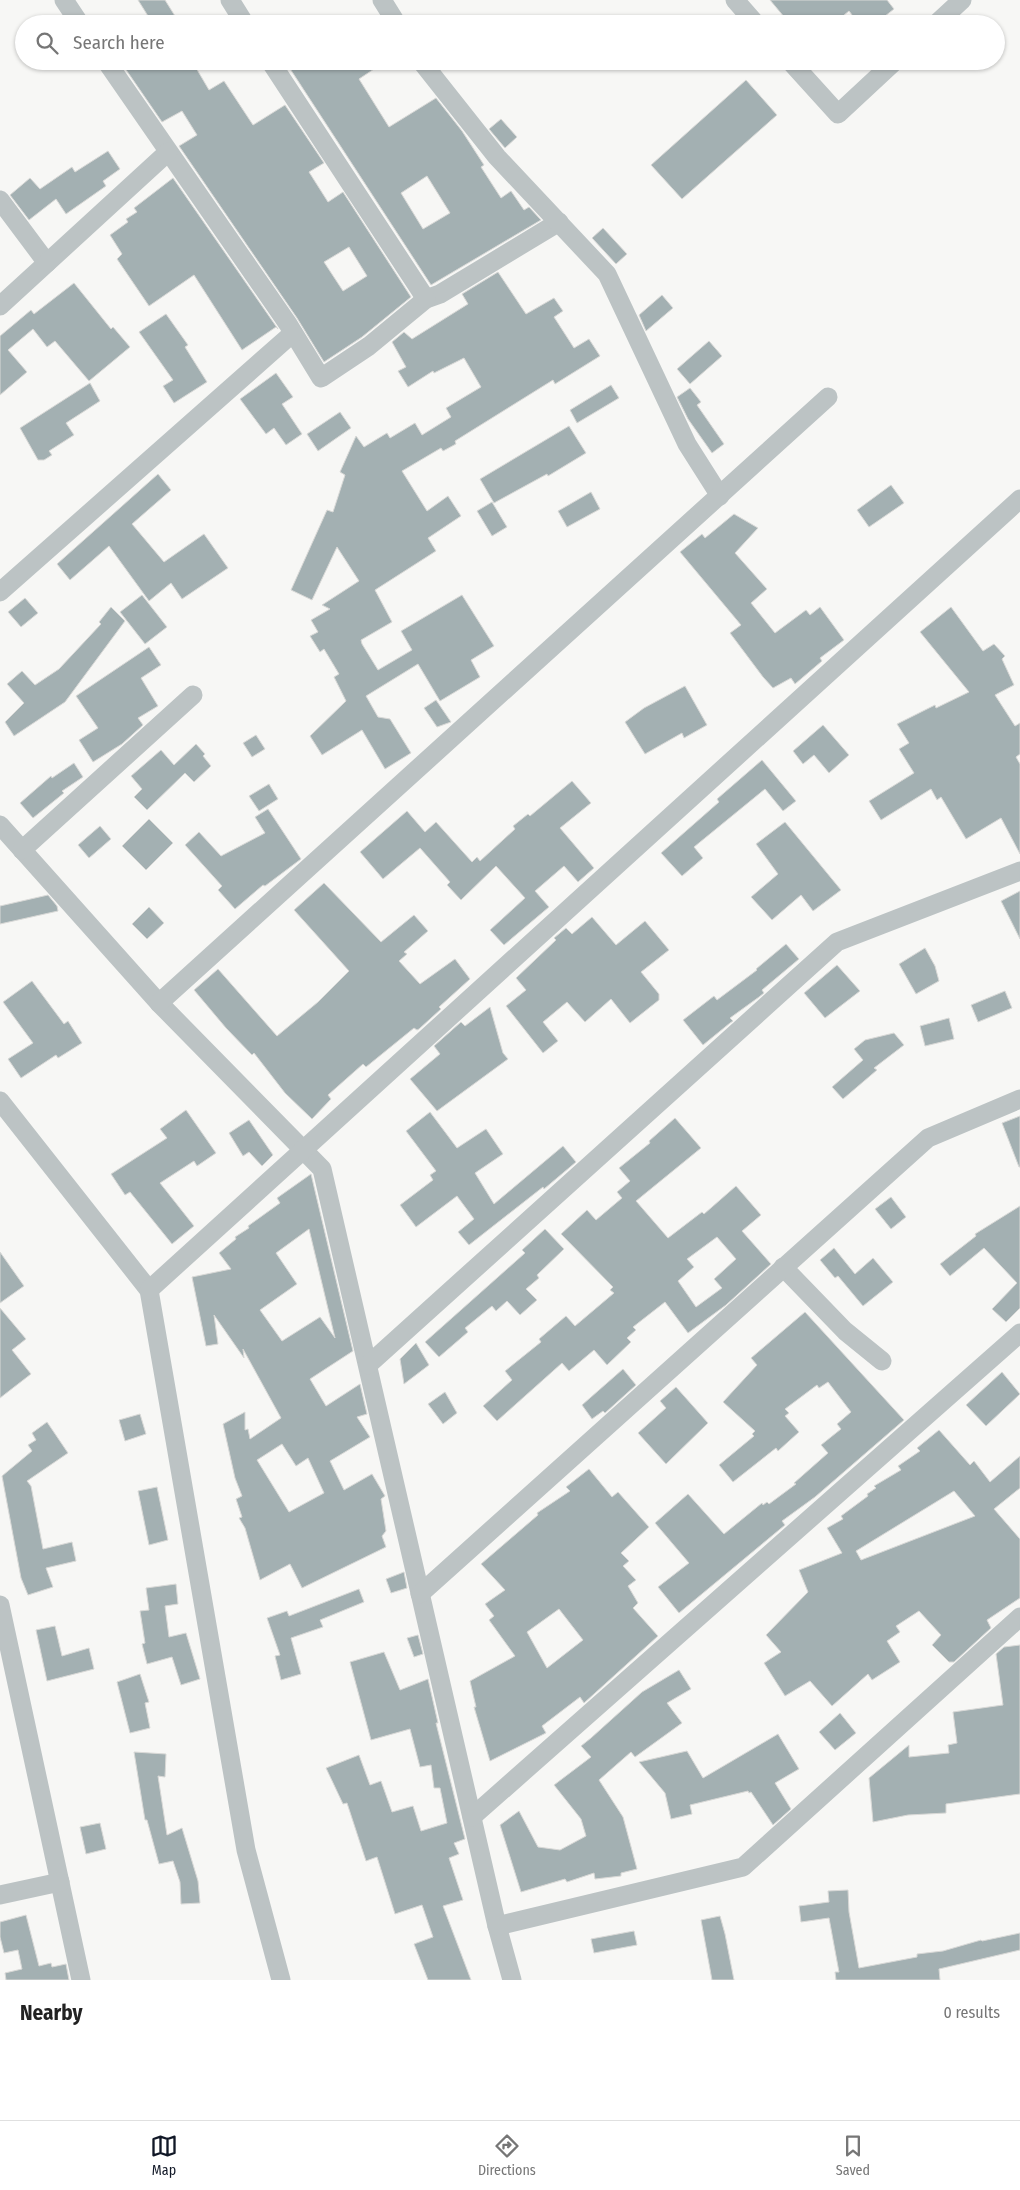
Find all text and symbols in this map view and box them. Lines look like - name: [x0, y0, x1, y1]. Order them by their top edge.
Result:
- search box: [15, 15, 1005, 70]
- icon: search: [33, 29, 61, 57]
- text: Search here: [73, 31, 165, 54]
- text: Nearby: [20, 2000, 82, 2026]
- text: 0 results: [943, 2003, 1000, 2022]
- tab: Map: [150, 2132, 178, 2179]
- tab: Directions: [478, 2132, 536, 2179]
- tab: Saved: [836, 2132, 870, 2179]

